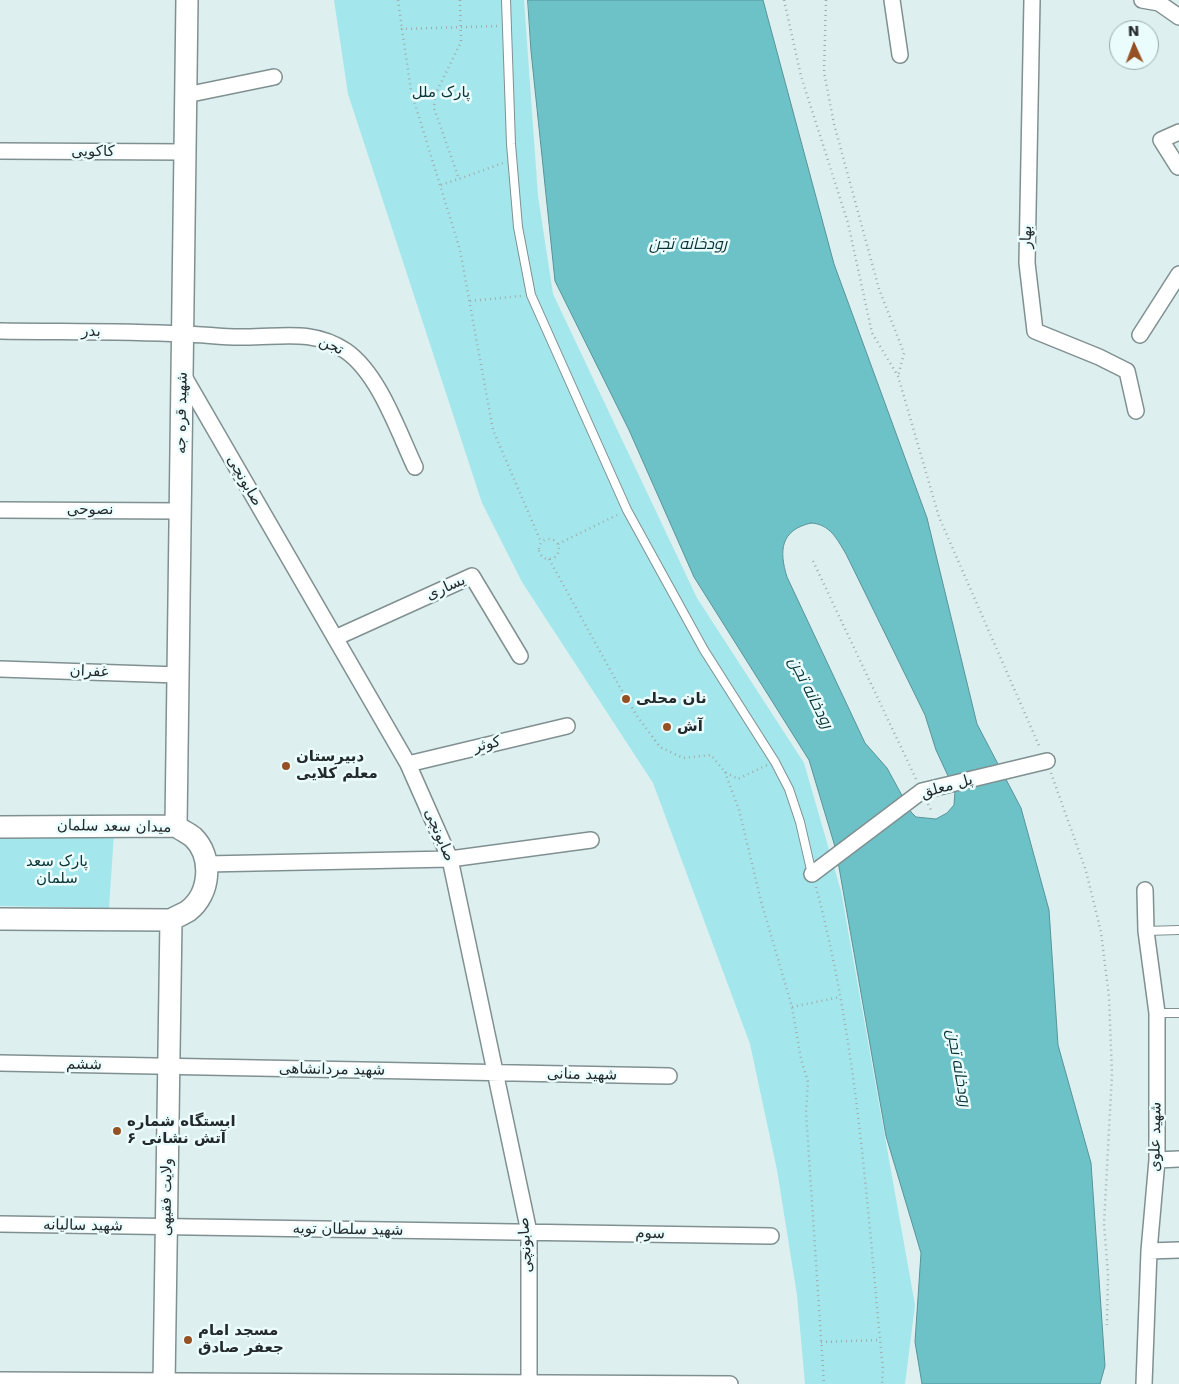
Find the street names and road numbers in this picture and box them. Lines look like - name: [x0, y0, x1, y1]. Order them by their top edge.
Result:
- street label: کاکویی: [71, 143, 115, 161]
- street label: بهار: [1018, 225, 1036, 249]
- street label: بدر: [81, 323, 101, 341]
- street label: تجن: [316, 333, 346, 359]
- street label: شهید قره جه: [172, 372, 192, 454]
- street label: صابونچی: [222, 452, 266, 510]
- street label: نصوحی: [67, 501, 113, 519]
- street label: یساری: [424, 571, 468, 605]
- street label: غفران: [69, 662, 109, 682]
- street label: کوثر: [472, 733, 502, 757]
- street label: پل معلق: [919, 771, 975, 803]
- street label: صابونچی: [420, 806, 458, 864]
- street label: میدان سعد سلمان: [57, 817, 171, 837]
- street label: ششم: [66, 1056, 102, 1074]
- street label: شهید مردانشاهی: [279, 1060, 385, 1080]
- street label: شهید منانی: [547, 1065, 617, 1085]
- street label: شهید علوی: [1146, 1102, 1166, 1172]
- street label: ولایت فقیهی: [157, 1158, 177, 1236]
- street label: شهید سالیانه: [43, 1216, 123, 1236]
- street label: صابونچی: [515, 1217, 537, 1273]
- street label: شهید سلطان تویه: [292, 1220, 404, 1240]
- street label: سوم: [635, 1225, 665, 1243]

